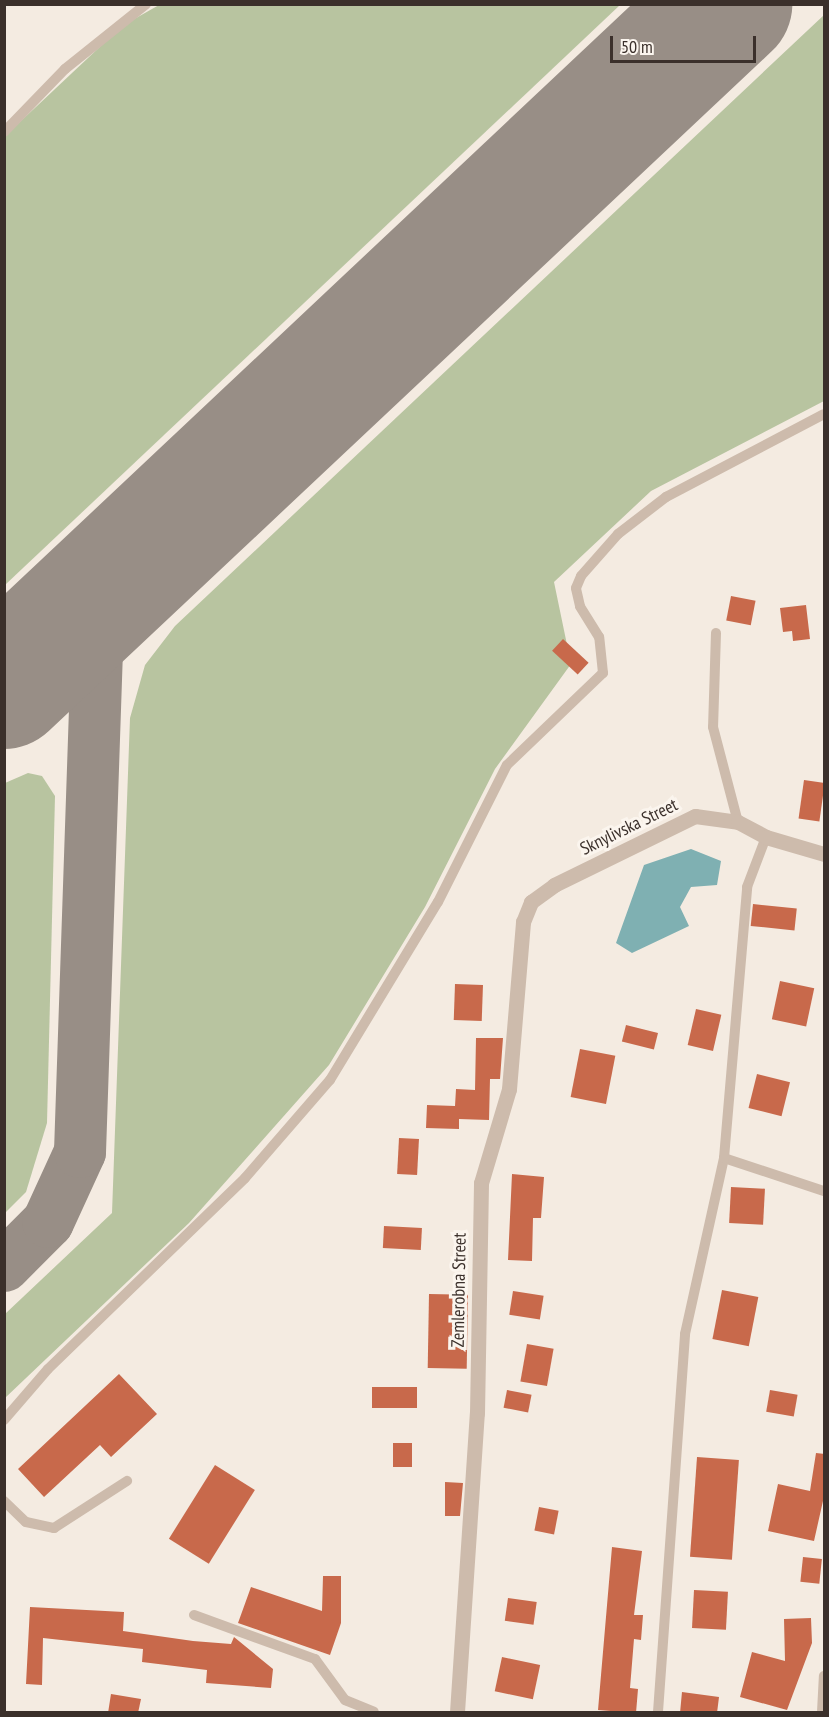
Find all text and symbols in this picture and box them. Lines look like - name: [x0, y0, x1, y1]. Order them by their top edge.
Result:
- scale bar: [613, 24, 758, 62]
- text: 50 m: [621, 35, 653, 58]
- street label: Sknylivska Street: [577, 794, 681, 860]
- street label: Zemlerobna Street: [447, 1232, 471, 1348]

